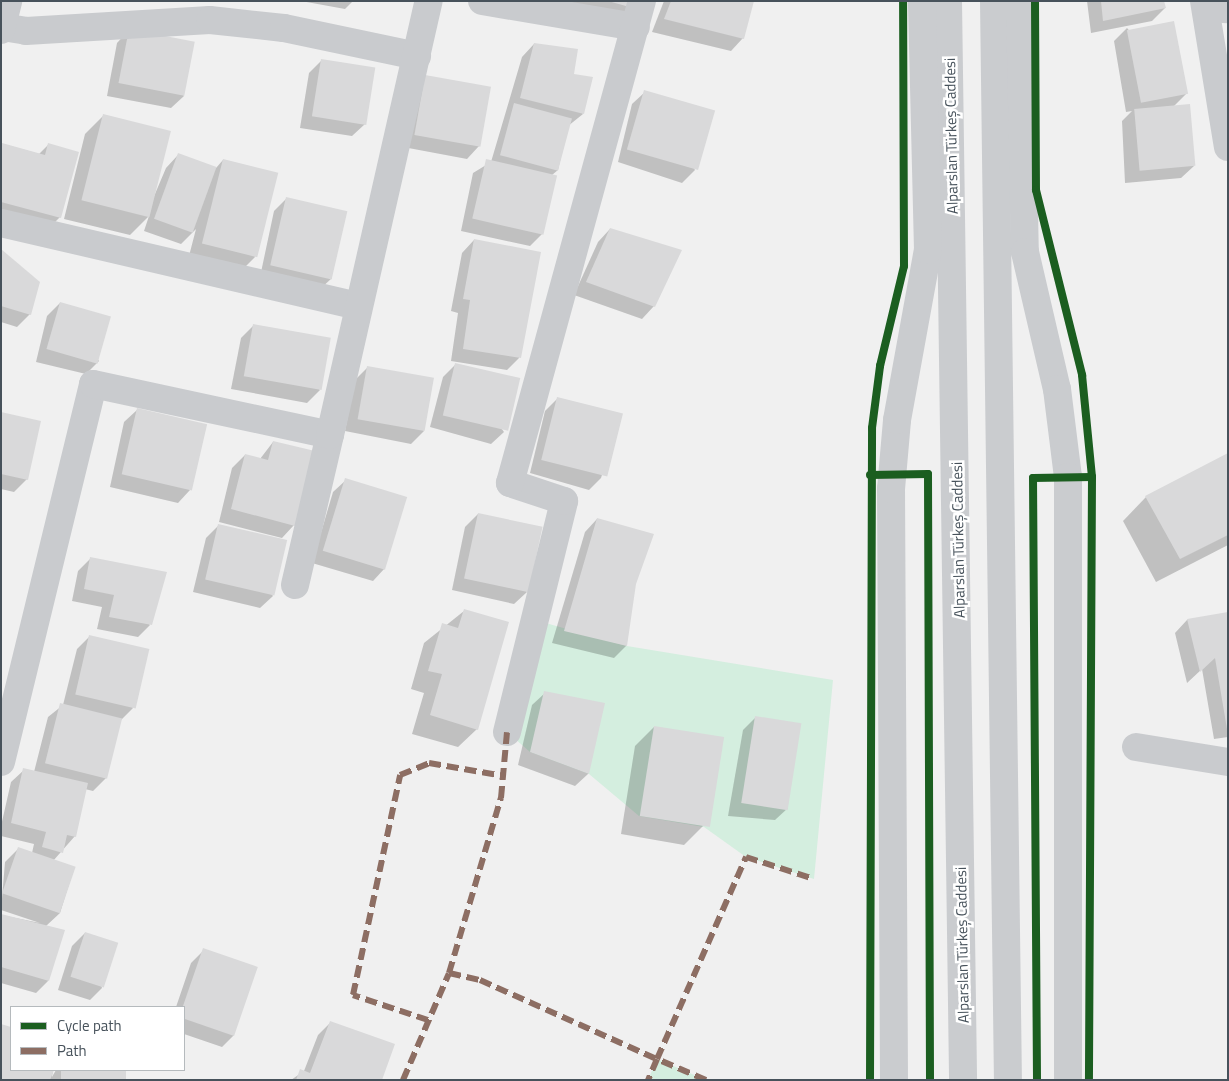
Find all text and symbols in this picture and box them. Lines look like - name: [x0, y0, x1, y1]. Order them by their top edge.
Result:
- street label: Alparslan Türkeş Caddesi: [941, 58, 961, 214]
- street label: Alparslan Türkeş Caddesi: [948, 462, 968, 618]
- street label: Alparslan Türkeş Caddesi: [952, 867, 972, 1023]
- legend: [10, 1006, 185, 1071]
- text: Cycle path: [57, 1014, 122, 1037]
- text: Path: [57, 1039, 87, 1062]

